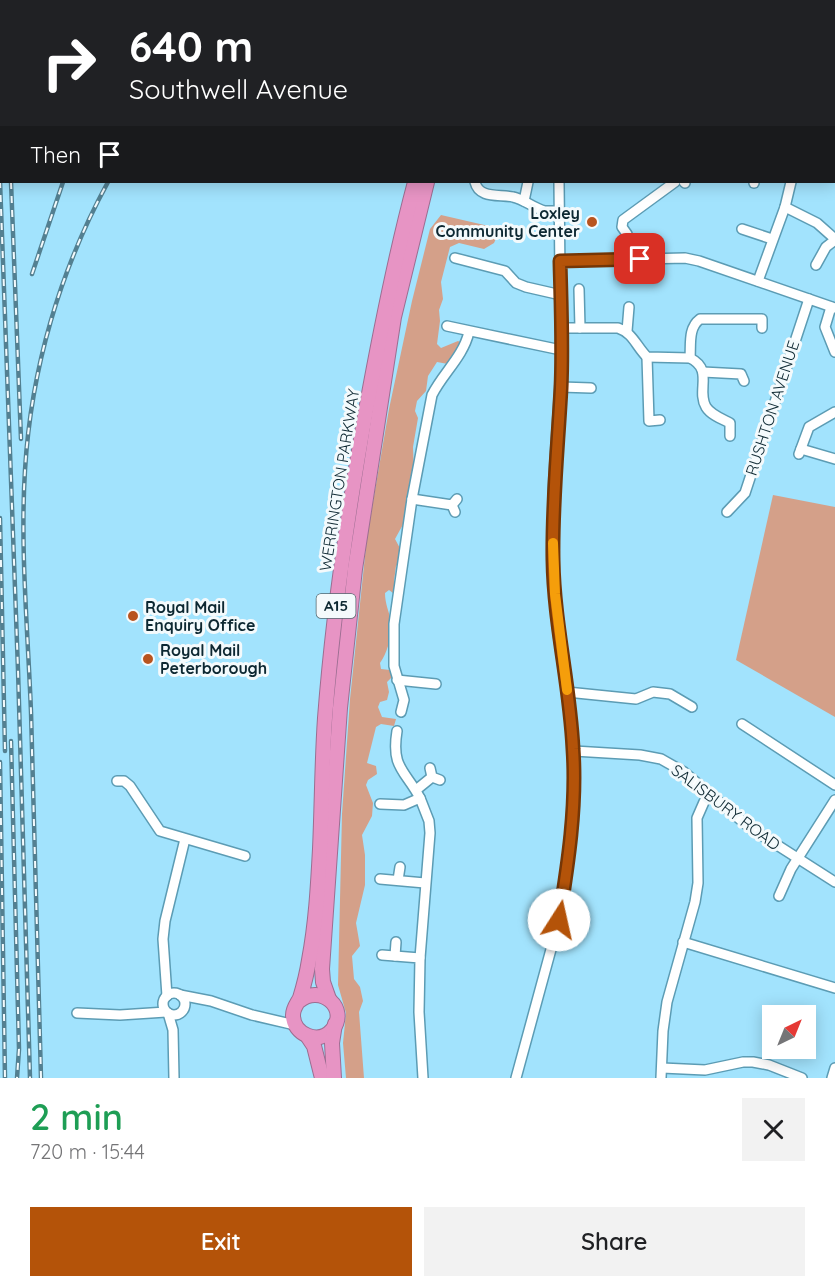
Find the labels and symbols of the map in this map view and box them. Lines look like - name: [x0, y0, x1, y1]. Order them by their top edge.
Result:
- place label: Loxley Community Center: [436, 203, 580, 241]
- marker: Loxley Community Center: [585, 215, 599, 229]
- pin: [614, 233, 665, 284]
- street label: RUSHTON AVENUE: [741, 338, 803, 478]
- street label: WERRINGTON PARKWAY: [315, 387, 363, 573]
- road number: A15: [316, 594, 356, 618]
- place label: Royal Mail Enquiry Office: [145, 597, 255, 635]
- marker: Royal Mail Enquiry Office: [126, 609, 140, 623]
- place label: Royal Mail Peterborough: [160, 640, 267, 678]
- marker: Royal Mail Peterborough: [141, 652, 155, 666]
- street label: SALISBURY ROAD: [668, 760, 784, 854]
- position arrow: [527, 888, 591, 952]
- north arrow: [762, 1005, 816, 1059]

